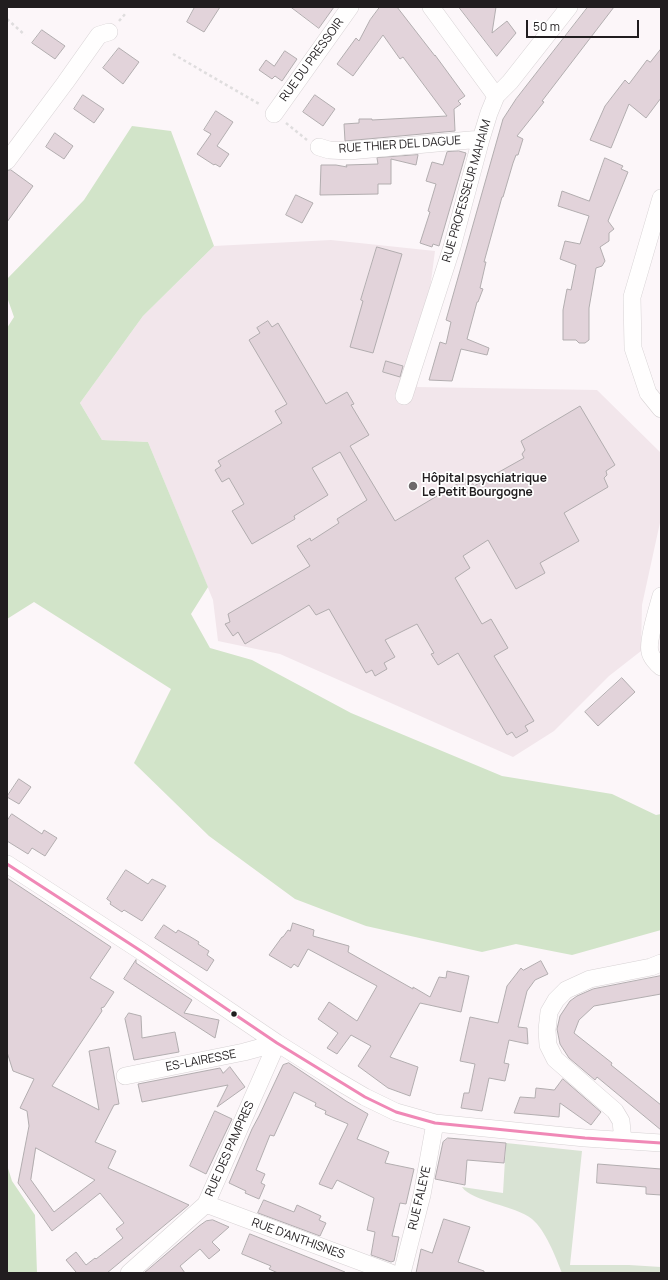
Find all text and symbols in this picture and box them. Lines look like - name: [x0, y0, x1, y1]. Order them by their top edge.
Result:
- scale bar: [528, 12, 641, 38]
- street label: RUE DU PRESSOIR: [277, 16, 347, 104]
- text: 50 m: [533, 18, 560, 35]
- street label: RUE PROFESSEUR MAHAIM: [440, 118, 494, 264]
- street label: RUE THIER DEL DAGUE: [338, 134, 462, 156]
- place label: Hôpital psychiatrique Le Petit Bourgogne: [422, 472, 547, 500]
- marker: Hôpital psychiatrique Le Petit Bourgogne: [407, 480, 419, 492]
- unlabelled marker: [229, 1009, 239, 1019]
- street label: ES-LAIRESSE: [165, 1047, 237, 1075]
- street label: RUE DES PAMPRES: [203, 1099, 257, 1199]
- street label: RUE FALEYE: [406, 1165, 434, 1231]
- street label: RUE D'ANTHISNES: [250, 1215, 346, 1263]

